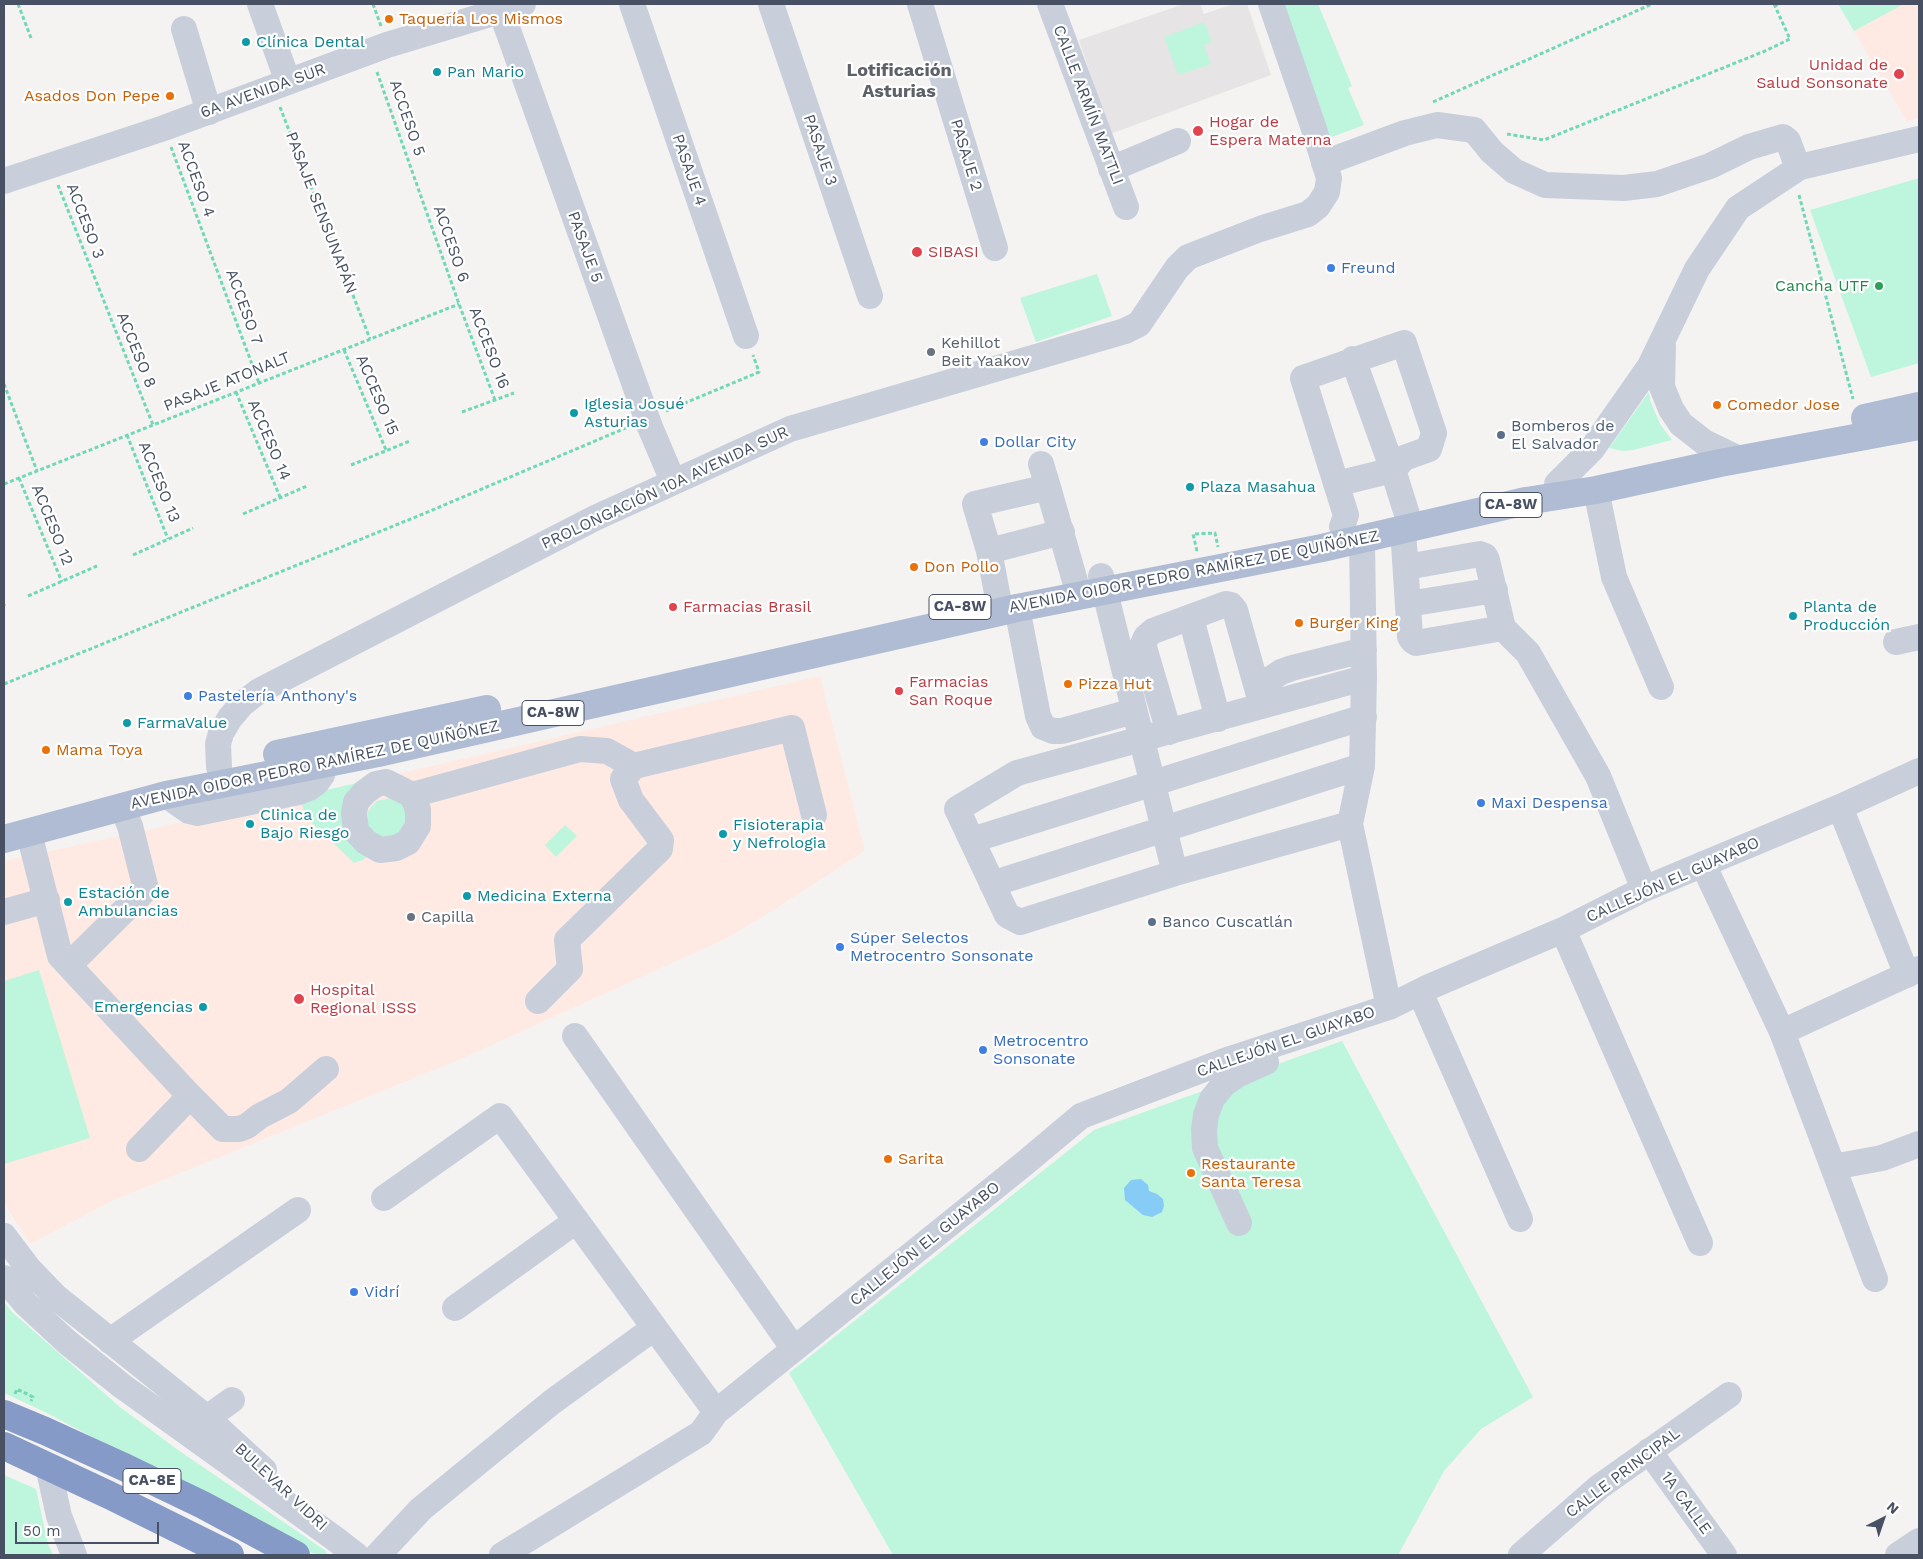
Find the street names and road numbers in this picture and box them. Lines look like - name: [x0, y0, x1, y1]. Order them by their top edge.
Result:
- street label: CALLE ARMÍN MATTLI: [1049, 22, 1127, 188]
- street label: 6A AVENIDA SUR: [198, 59, 328, 123]
- street label: ACCESO 5: [385, 77, 429, 159]
- street label: PASAJE 3: [799, 112, 841, 188]
- street label: PASAJE 2: [946, 117, 986, 193]
- street label: PASAJE SENSUNAPÁN: [281, 129, 361, 297]
- street label: PASAJE 4: [668, 132, 710, 208]
- street label: ACCESO 4: [173, 138, 219, 220]
- street label: ACCESO 3: [62, 181, 108, 261]
- street label: ACCESO 6: [429, 203, 473, 285]
- street label: PASAJE 5: [563, 209, 607, 285]
- street label: ACCESO 7: [221, 267, 267, 347]
- street label: ACCESO 16: [465, 304, 513, 392]
- street label: ACCESO 8: [112, 309, 160, 391]
- street label: PASAJE ATONALT: [161, 348, 293, 416]
- street label: ACCESO 15: [351, 352, 403, 438]
- street label: ACCESO 14: [243, 397, 295, 483]
- street label: PROLONGACIÓN 10A AVENIDA SUR: [539, 422, 791, 554]
- street label: ACCESO 13: [134, 439, 184, 525]
- street label: ACCESO 12: [27, 482, 77, 568]
- road number: CA-8W: [1480, 492, 1542, 518]
- street label: AVENIDA OIDOR PEDRO RAMÍREZ DE QUIÑÓNEZ: [1007, 527, 1381, 617]
- road number: CA-8W: [929, 594, 991, 620]
- road number: CA-8W: [522, 700, 584, 726]
- street label: AVENIDA OIDOR PEDRO RAMÍREZ DE QUIÑÓNEZ: [129, 716, 501, 814]
- street label: CALLEJÓN EL GUAYABO: [1584, 833, 1762, 927]
- street label: CALLEJÓN EL GUAYABO: [1194, 1002, 1378, 1082]
- street label: CALLEJÓN EL GUAYABO: [846, 1178, 1004, 1310]
- street label: CALLE PRINCIPAL: [1562, 1424, 1684, 1522]
- street label: BULEVAR VIDRI: [231, 1439, 331, 1535]
- road number: CA-8E: [123, 1468, 181, 1494]
- street label: 1A CALLE: [1657, 1468, 1715, 1538]

